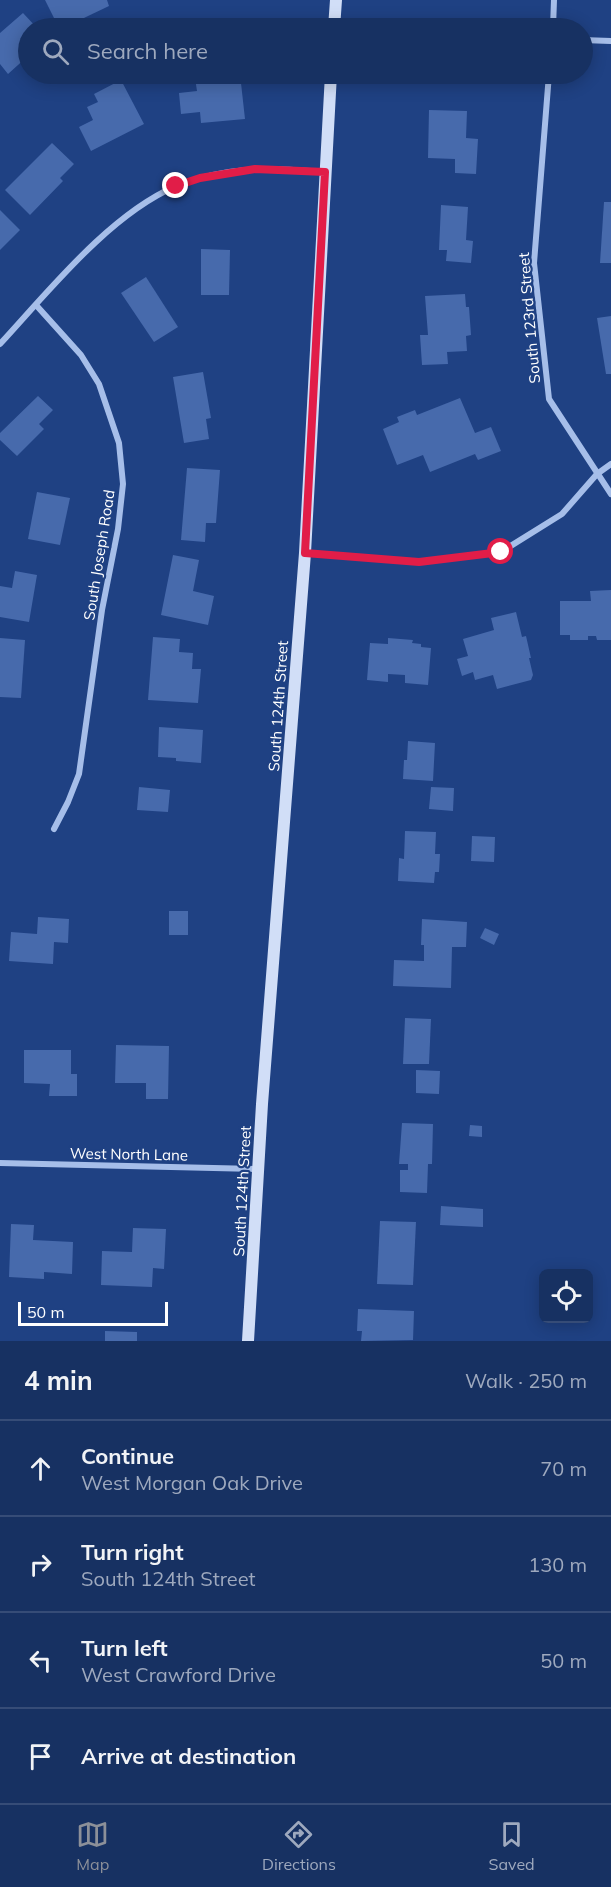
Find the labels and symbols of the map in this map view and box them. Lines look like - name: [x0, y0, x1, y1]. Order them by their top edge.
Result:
- route end: [162, 172, 188, 198]
- street label: South 123rd Street: [514, 252, 544, 384]
- street label: South Joseph Road: [79, 488, 119, 622]
- route start: [487, 538, 513, 564]
- street label: South 124th Street: [264, 640, 292, 772]
- street label: South 124th Street: [229, 1125, 255, 1257]
- street label: West North Lane: [70, 1143, 188, 1165]
- scale bar: [18, 1299, 168, 1326]

